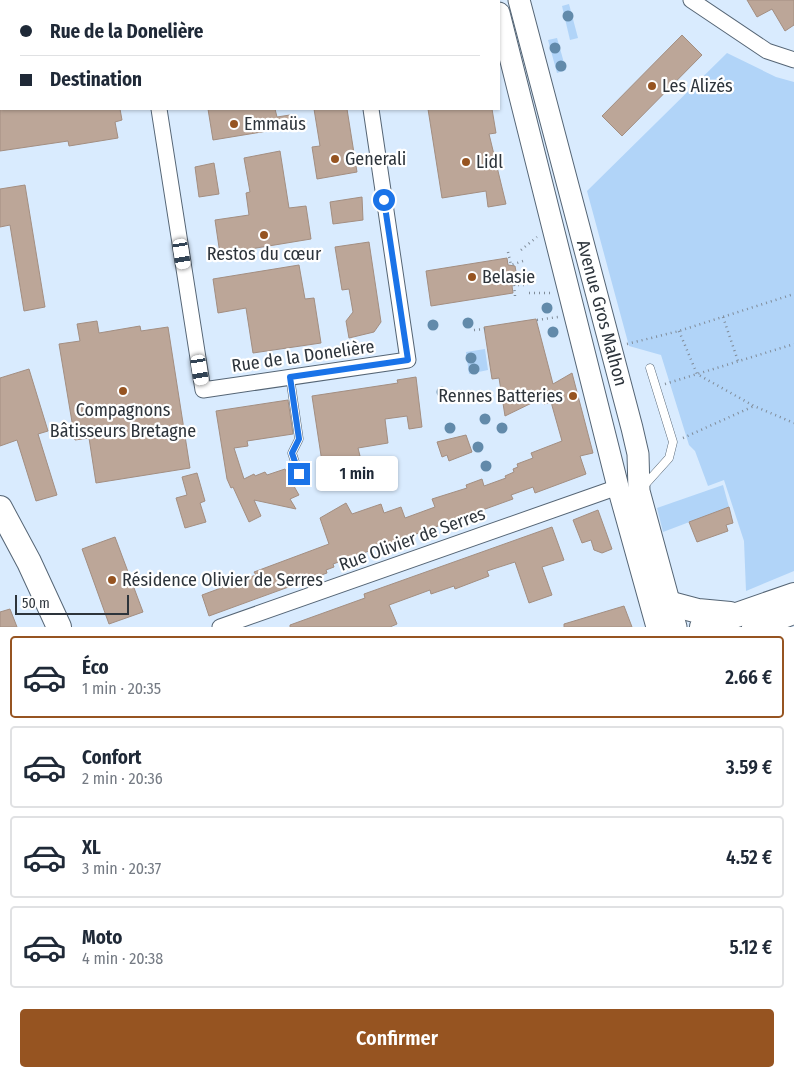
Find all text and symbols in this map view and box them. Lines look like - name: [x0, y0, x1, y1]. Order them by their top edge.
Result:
- text: Rue de la Donelière: [50, 20, 203, 43]
- text: Destination: [50, 68, 142, 91]
- place label: Les Alizés: [662, 75, 733, 97]
- marker: Les Alizés: [646, 80, 658, 92]
- place label: Emmaüs: [244, 113, 306, 135]
- marker: Emmaüs: [228, 118, 240, 130]
- place label: Generali: [345, 148, 406, 170]
- place label: Lidl: [476, 151, 503, 173]
- marker: Generali: [329, 153, 341, 165]
- marker: Lidl: [460, 156, 472, 168]
- route start: [373, 189, 395, 211]
- marker: Restos du cœur: [258, 229, 270, 241]
- street label: Avenue Gros Malhon: [572, 237, 632, 389]
- car: [172, 238, 191, 270]
- place label: Restos du cœur: [207, 243, 322, 265]
- place label: Belasie: [482, 266, 535, 288]
- marker: Belasie: [466, 271, 478, 283]
- street label: Rue de la Donelière: [230, 335, 376, 377]
- car: [190, 354, 209, 386]
- marker: Compagnons Bâtisseurs Bretagne: [117, 385, 129, 397]
- place label: Rennes Batteries: [438, 385, 563, 407]
- marker: Rennes Batteries: [567, 390, 579, 402]
- place label: Compagnons Bâtisseurs Bretagne: [50, 399, 196, 442]
- callout: 1 min: [316, 456, 399, 492]
- route end: [288, 463, 310, 485]
- text: 1 min: [340, 464, 374, 483]
- street label: Rue Olivier de Serres: [336, 502, 488, 576]
- place label: Résidence Olivier de Serres: [122, 569, 323, 591]
- marker: Résidence Olivier de Serres: [106, 574, 118, 586]
- scale bar: [15, 592, 129, 615]
- text: 50 m: [22, 595, 50, 612]
- icon: car: [22, 655, 67, 700]
- text: Éco: [82, 656, 109, 679]
- text: 2.66 €: [725, 666, 772, 689]
- text: 1 min · 20:35: [82, 679, 161, 698]
- icon: car: [22, 745, 67, 790]
- text: Confort: [82, 746, 142, 769]
- text: 3.59 €: [726, 756, 772, 779]
- text: 2 min · 20:36: [82, 769, 163, 788]
- icon: car: [22, 835, 67, 880]
- text: XL: [82, 836, 101, 859]
- text: 4.52 €: [726, 846, 772, 869]
- text: 3 min · 20:37: [82, 859, 161, 878]
- icon: car: [22, 925, 67, 970]
- text: Moto: [82, 926, 122, 949]
- text: 5.12 €: [730, 936, 772, 959]
- text: 4 min · 20:38: [82, 949, 163, 968]
- button: Confirmer: [20, 1009, 774, 1067]

